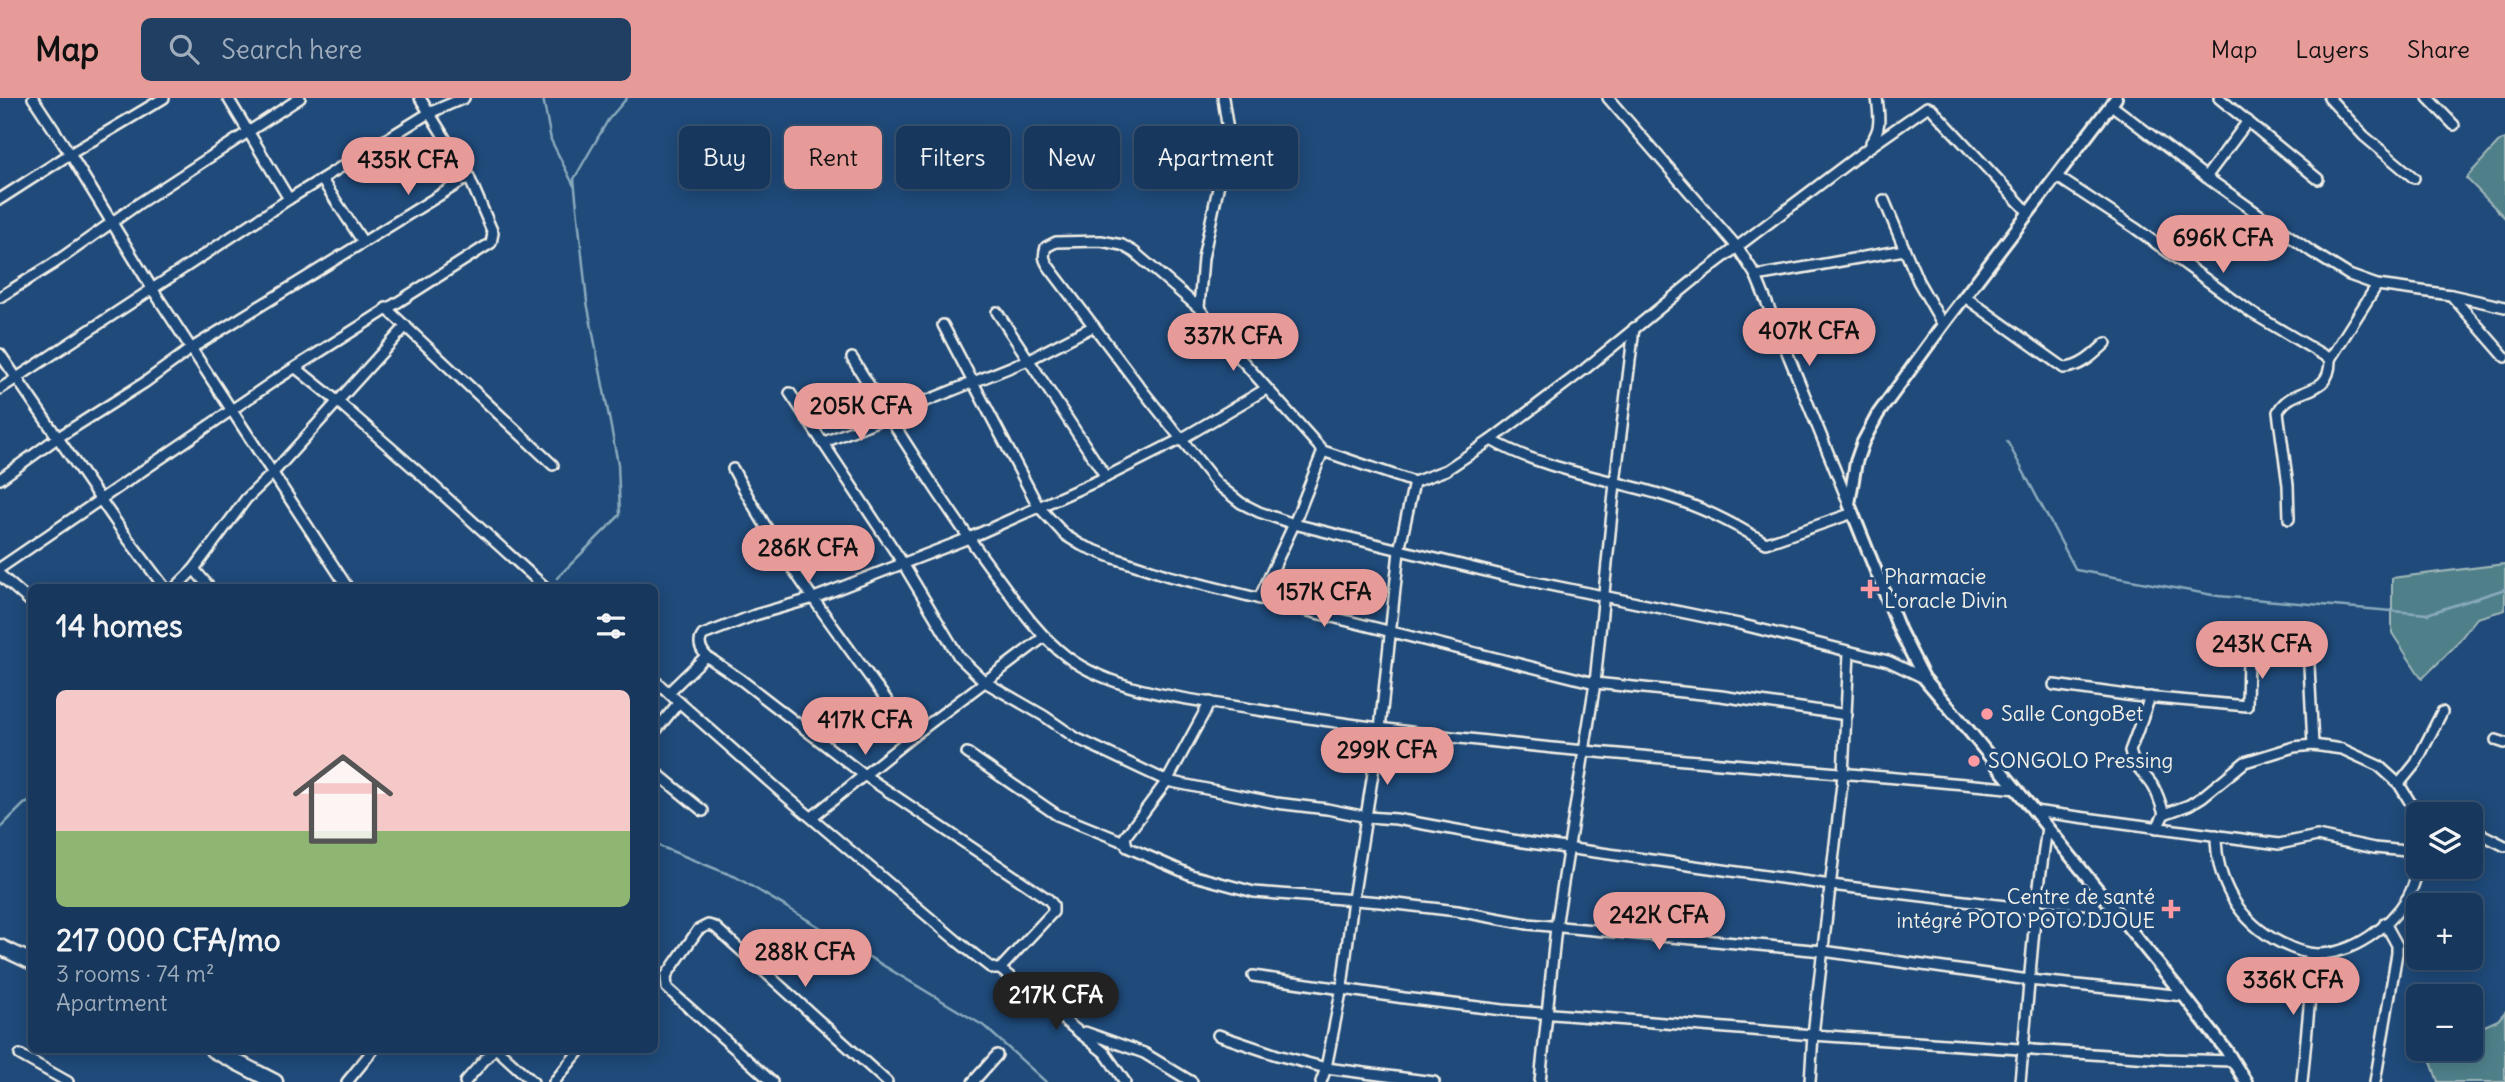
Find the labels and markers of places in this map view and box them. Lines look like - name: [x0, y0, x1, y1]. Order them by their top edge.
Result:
- pin: 435K CFA: [336, 138, 480, 197]
- pin: 696K CFA: [2151, 216, 2295, 275]
- pin: 407K CFA: [1737, 308, 1881, 368]
- pin: 337K CFA: [1161, 314, 1305, 373]
- pin: 205K CFA: [789, 384, 933, 443]
- pin: 286K CFA: [736, 526, 880, 585]
- place label: Pharmacie L'oracle Divin: [1884, 563, 2008, 614]
- pin: 157K CFA: [1252, 570, 1396, 629]
- marker: Pharmacie L'oracle Divin: [1862, 581, 1878, 597]
- pin: 243K CFA: [2190, 622, 2334, 681]
- pin: 417K CFA: [793, 698, 937, 757]
- place label: Salle CongoBet: [2001, 700, 2143, 727]
- marker: Salle CongoBet: [1979, 706, 1995, 722]
- pin: 299K CFA: [1315, 728, 1459, 787]
- place label: SONGOLO Pressing: [1988, 747, 2173, 774]
- marker: SONGOLO Pressing: [1966, 753, 1982, 769]
- place label: Centre de santé intégré POTO POTO DJOUE: [1896, 883, 2155, 934]
- pin: 242K CFA: [1587, 892, 1731, 952]
- marker: Centre de santé intégré POTO POTO DJOUE: [2161, 899, 2181, 919]
- pin: 288K CFA: [733, 930, 877, 989]
- pin: 336K CFA: [2221, 958, 2365, 1017]
- pin: 217K CFA: [984, 972, 1128, 1032]

